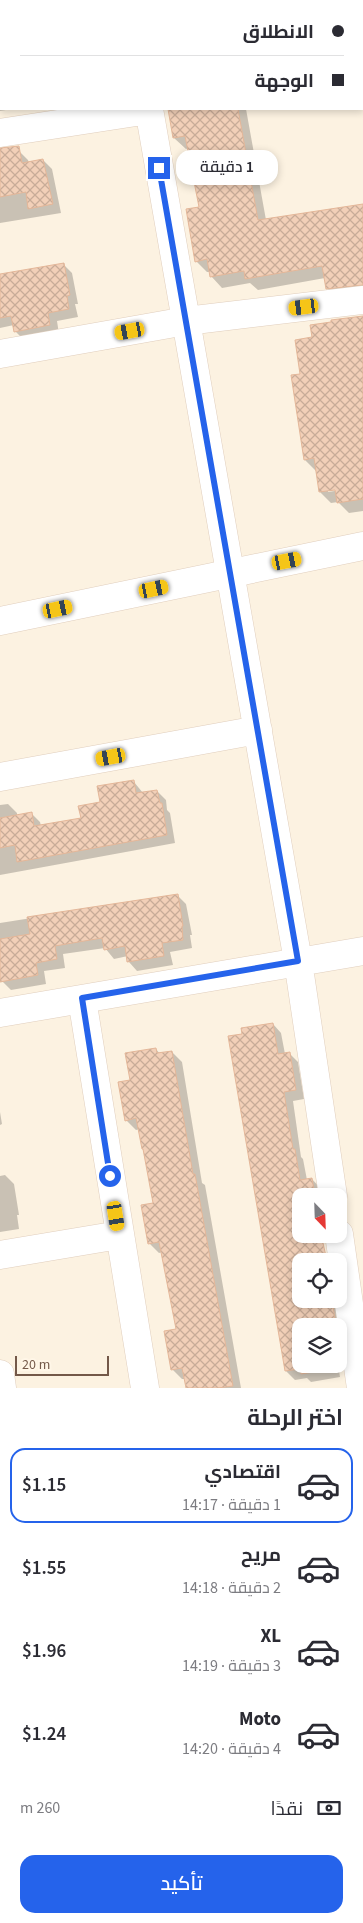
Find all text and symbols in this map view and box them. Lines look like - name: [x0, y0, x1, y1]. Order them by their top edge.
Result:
- text: الانطلاق: [243, 19, 314, 46]
- text: الوجهة: [254, 68, 314, 95]
- callout: 1 دقيقة: [176, 150, 279, 186]
- text: 1 دقيقة: [200, 156, 254, 178]
- route end: [148, 157, 170, 179]
- car: [288, 298, 319, 316]
- car: [113, 321, 146, 341]
- car: [270, 551, 303, 571]
- car: [137, 579, 170, 599]
- car: [41, 599, 74, 619]
- car: [94, 747, 127, 767]
- route start: [99, 1165, 121, 1187]
- north arrow: [292, 1188, 348, 1242]
- map controls: [292, 1188, 347, 1373]
- car: [106, 1200, 125, 1232]
- button: locate: [292, 1253, 347, 1308]
- button: layers: [292, 1318, 347, 1373]
- scale bar: [15, 1353, 109, 1376]
- text: 20 m: [22, 1355, 50, 1375]
- text: اختر الرحلة: [247, 1402, 343, 1434]
- text: اقتصادي: [205, 1459, 281, 1486]
- icon: car: [296, 1463, 341, 1508]
- text: $1.15: [22, 1472, 66, 1499]
- text: 1 دقيقة · 14:17: [182, 1494, 281, 1516]
- text: مريح: [241, 1542, 281, 1569]
- icon: car: [296, 1546, 341, 1591]
- text: $1.55: [22, 1555, 66, 1582]
- text: 2 دقيقة · 14:18: [182, 1577, 281, 1599]
- text: XL: [260, 1623, 281, 1650]
- icon: car: [296, 1629, 341, 1674]
- text: $1.96: [22, 1638, 66, 1665]
- text: 3 دقيقة · 14:19: [182, 1655, 281, 1677]
- text: Moto: [239, 1706, 281, 1733]
- icon: car: [296, 1712, 341, 1757]
- text: $1.24: [22, 1721, 66, 1748]
- text: 4 دقيقة · 14:20: [182, 1738, 281, 1760]
- icon: cash: [315, 1794, 343, 1822]
- text: نقدًا: [271, 1796, 303, 1823]
- text: 260 m: [20, 1797, 60, 1819]
- button: تأكيد: [20, 1855, 343, 1913]

